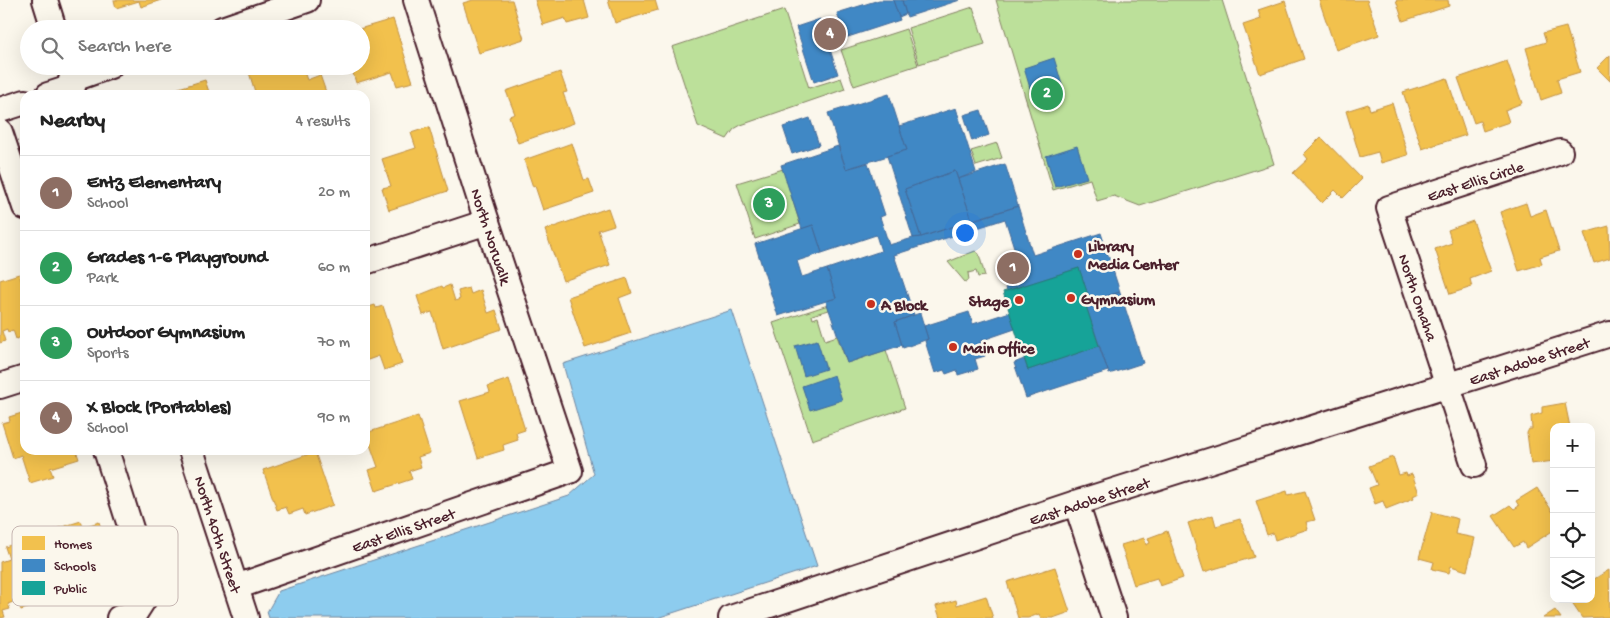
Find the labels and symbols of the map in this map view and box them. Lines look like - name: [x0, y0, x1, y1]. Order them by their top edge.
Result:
- pin: 4: [814, 15, 846, 53]
- pin: 2: [1031, 75, 1063, 113]
- street label: East Ellis Circle: [1425, 159, 1527, 208]
- pin: 3: [753, 185, 785, 223]
- street label: North Norwalk: [464, 187, 514, 289]
- your location: [952, 220, 978, 246]
- place label: Library Media Center: [1088, 239, 1180, 276]
- marker: Library Media Center: [1072, 248, 1084, 260]
- pin: 1: [997, 249, 1029, 287]
- street label: North Omaha: [1392, 252, 1440, 345]
- marker: Gymnasium: [1065, 292, 1077, 304]
- place label: Gymnasium: [1081, 292, 1156, 311]
- place label: Stage: [969, 294, 1010, 313]
- marker: Stage: [1013, 294, 1025, 306]
- marker: A Block: [865, 298, 877, 310]
- place label: A Block: [880, 298, 929, 317]
- street label: East Adobe Street: [1468, 334, 1594, 392]
- place label: Main Office: [963, 340, 1035, 360]
- marker: Main Office: [947, 341, 959, 353]
- street label: North 40th Street: [188, 474, 244, 597]
- street label: East Adobe Street: [1028, 474, 1154, 532]
- street label: East Ellis Street: [350, 505, 460, 559]
- legend: [12, 526, 178, 606]
- text: Homes: [54, 537, 92, 554]
- text: Schools: [54, 559, 96, 576]
- text: Public: [53, 582, 88, 599]

